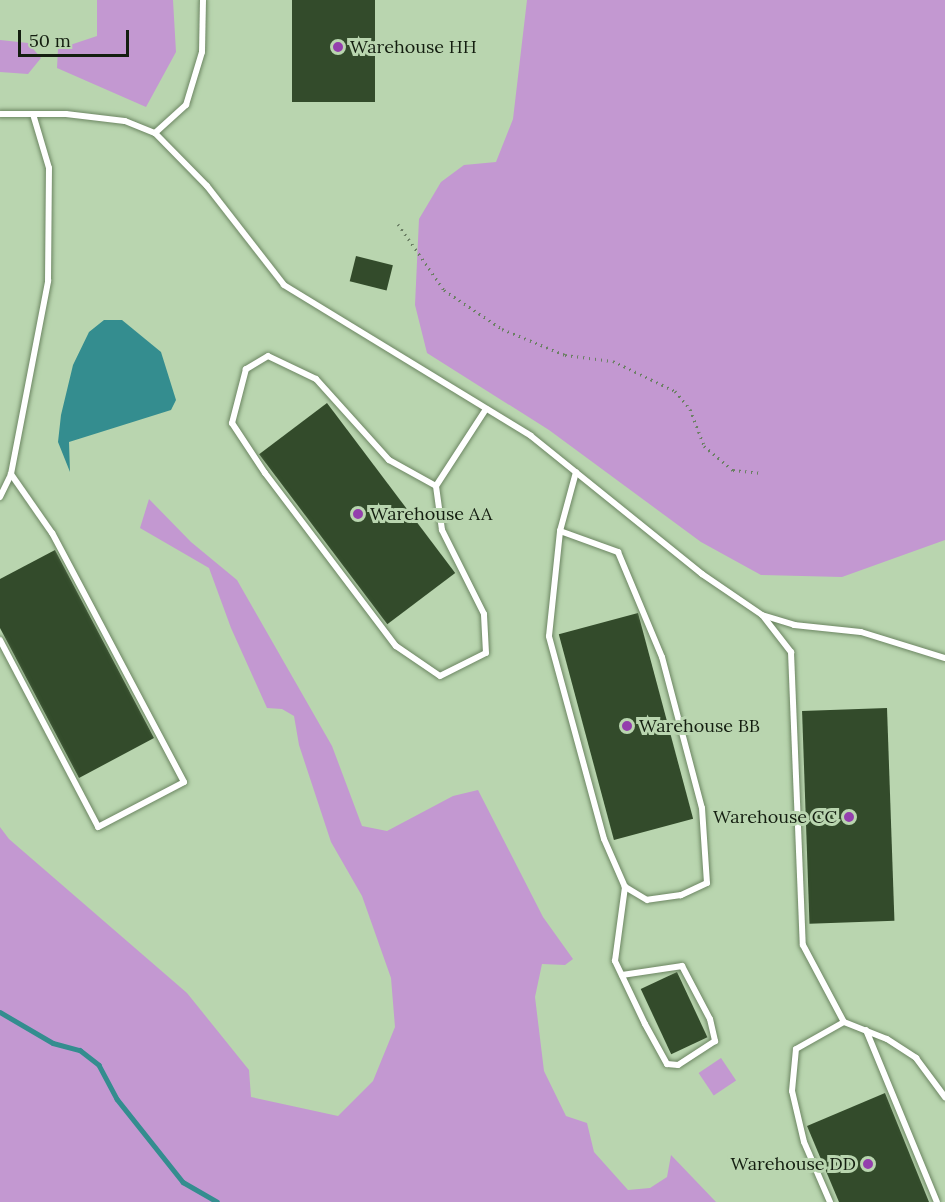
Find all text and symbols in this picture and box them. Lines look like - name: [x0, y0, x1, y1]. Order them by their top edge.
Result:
- scale bar: [21, 18, 132, 56]
- text: 50 m: [29, 29, 71, 52]
- place label: Warehouse HH: [350, 36, 477, 58]
- marker: Warehouse HH: [331, 40, 345, 54]
- place label: Warehouse AA: [370, 503, 492, 525]
- marker: Warehouse AA: [351, 507, 365, 521]
- place label: Warehouse BB: [639, 715, 760, 737]
- marker: Warehouse BB: [620, 719, 634, 733]
- place label: Warehouse CC: [713, 806, 837, 828]
- marker: Warehouse CC: [842, 810, 856, 824]
- place label: Warehouse DD: [731, 1153, 856, 1175]
- marker: Warehouse DD: [861, 1157, 875, 1171]

